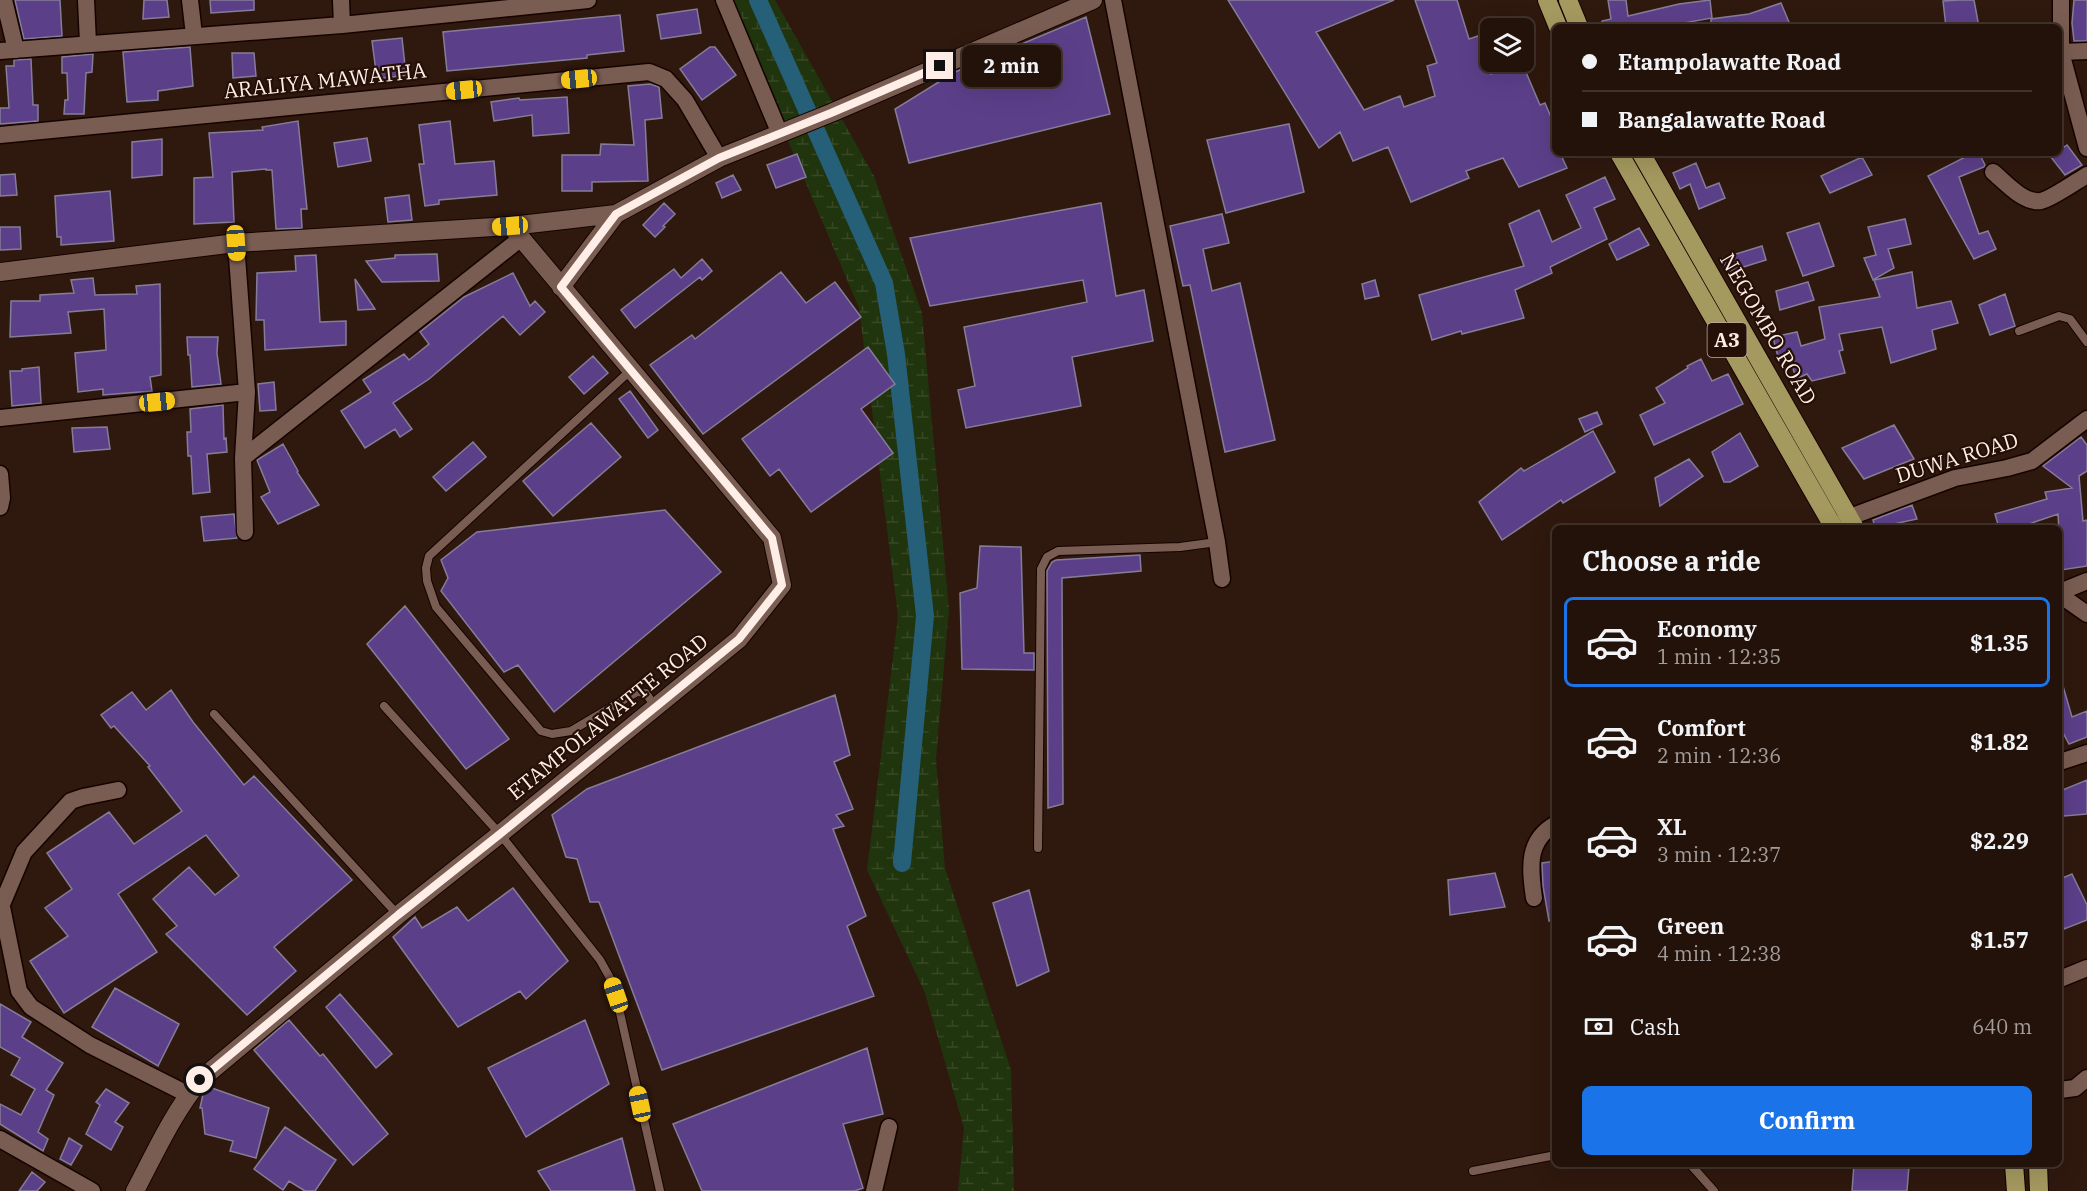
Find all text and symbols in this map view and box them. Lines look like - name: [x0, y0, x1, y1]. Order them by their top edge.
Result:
- map controls: [1480, 18, 1534, 72]
- button: layers: [1480, 18, 1534, 72]
- callout: 2 min: [961, 45, 1060, 87]
- text: Etampolawatte Road: [1618, 47, 1841, 76]
- route end: [926, 52, 953, 79]
- text: 2 min: [984, 52, 1040, 79]
- street label: ARALIYA MAWATHA: [222, 55, 428, 105]
- car: [560, 68, 598, 90]
- car: [445, 79, 483, 101]
- text: Bangalawatte Road: [1618, 105, 1826, 134]
- car: [491, 216, 529, 236]
- car: [226, 224, 246, 262]
- street label: NEGOMBO ROAD: [1714, 248, 1824, 409]
- road number: A3: [1708, 323, 1746, 357]
- car: [138, 391, 176, 413]
- street label: DUWA ROAD: [1892, 425, 2021, 489]
- text: Choose a ride: [1582, 543, 1761, 578]
- text: Economy: [1657, 614, 1757, 643]
- icon: car: [1585, 615, 1639, 669]
- street label: ETAMPOLAWATTE ROAD: [501, 627, 713, 806]
- text: $1.35: [1970, 628, 2029, 657]
- text: 1 min · 12:35: [1657, 643, 1781, 670]
- text: Comfort: [1657, 713, 1746, 742]
- icon: car: [1585, 714, 1639, 768]
- text: $1.82: [1970, 727, 2029, 756]
- text: 2 min · 12:36: [1657, 742, 1781, 769]
- text: XL: [1657, 812, 1687, 841]
- icon: car: [1585, 813, 1639, 867]
- text: $2.29: [1970, 826, 2029, 855]
- text: 3 min · 12:37: [1657, 841, 1781, 868]
- text: Green: [1657, 911, 1724, 940]
- icon: car: [1585, 912, 1639, 966]
- text: $1.57: [1970, 925, 2029, 954]
- text: 4 min · 12:38: [1657, 940, 1781, 967]
- car: [602, 975, 630, 1015]
- icon: cash: [1582, 1010, 1615, 1043]
- text: Cash: [1630, 1012, 1681, 1041]
- text: 640 m: [1972, 1013, 2032, 1040]
- route start: [186, 1066, 213, 1093]
- car: [627, 1085, 653, 1123]
- button: Confirm: [1582, 1086, 2032, 1155]

